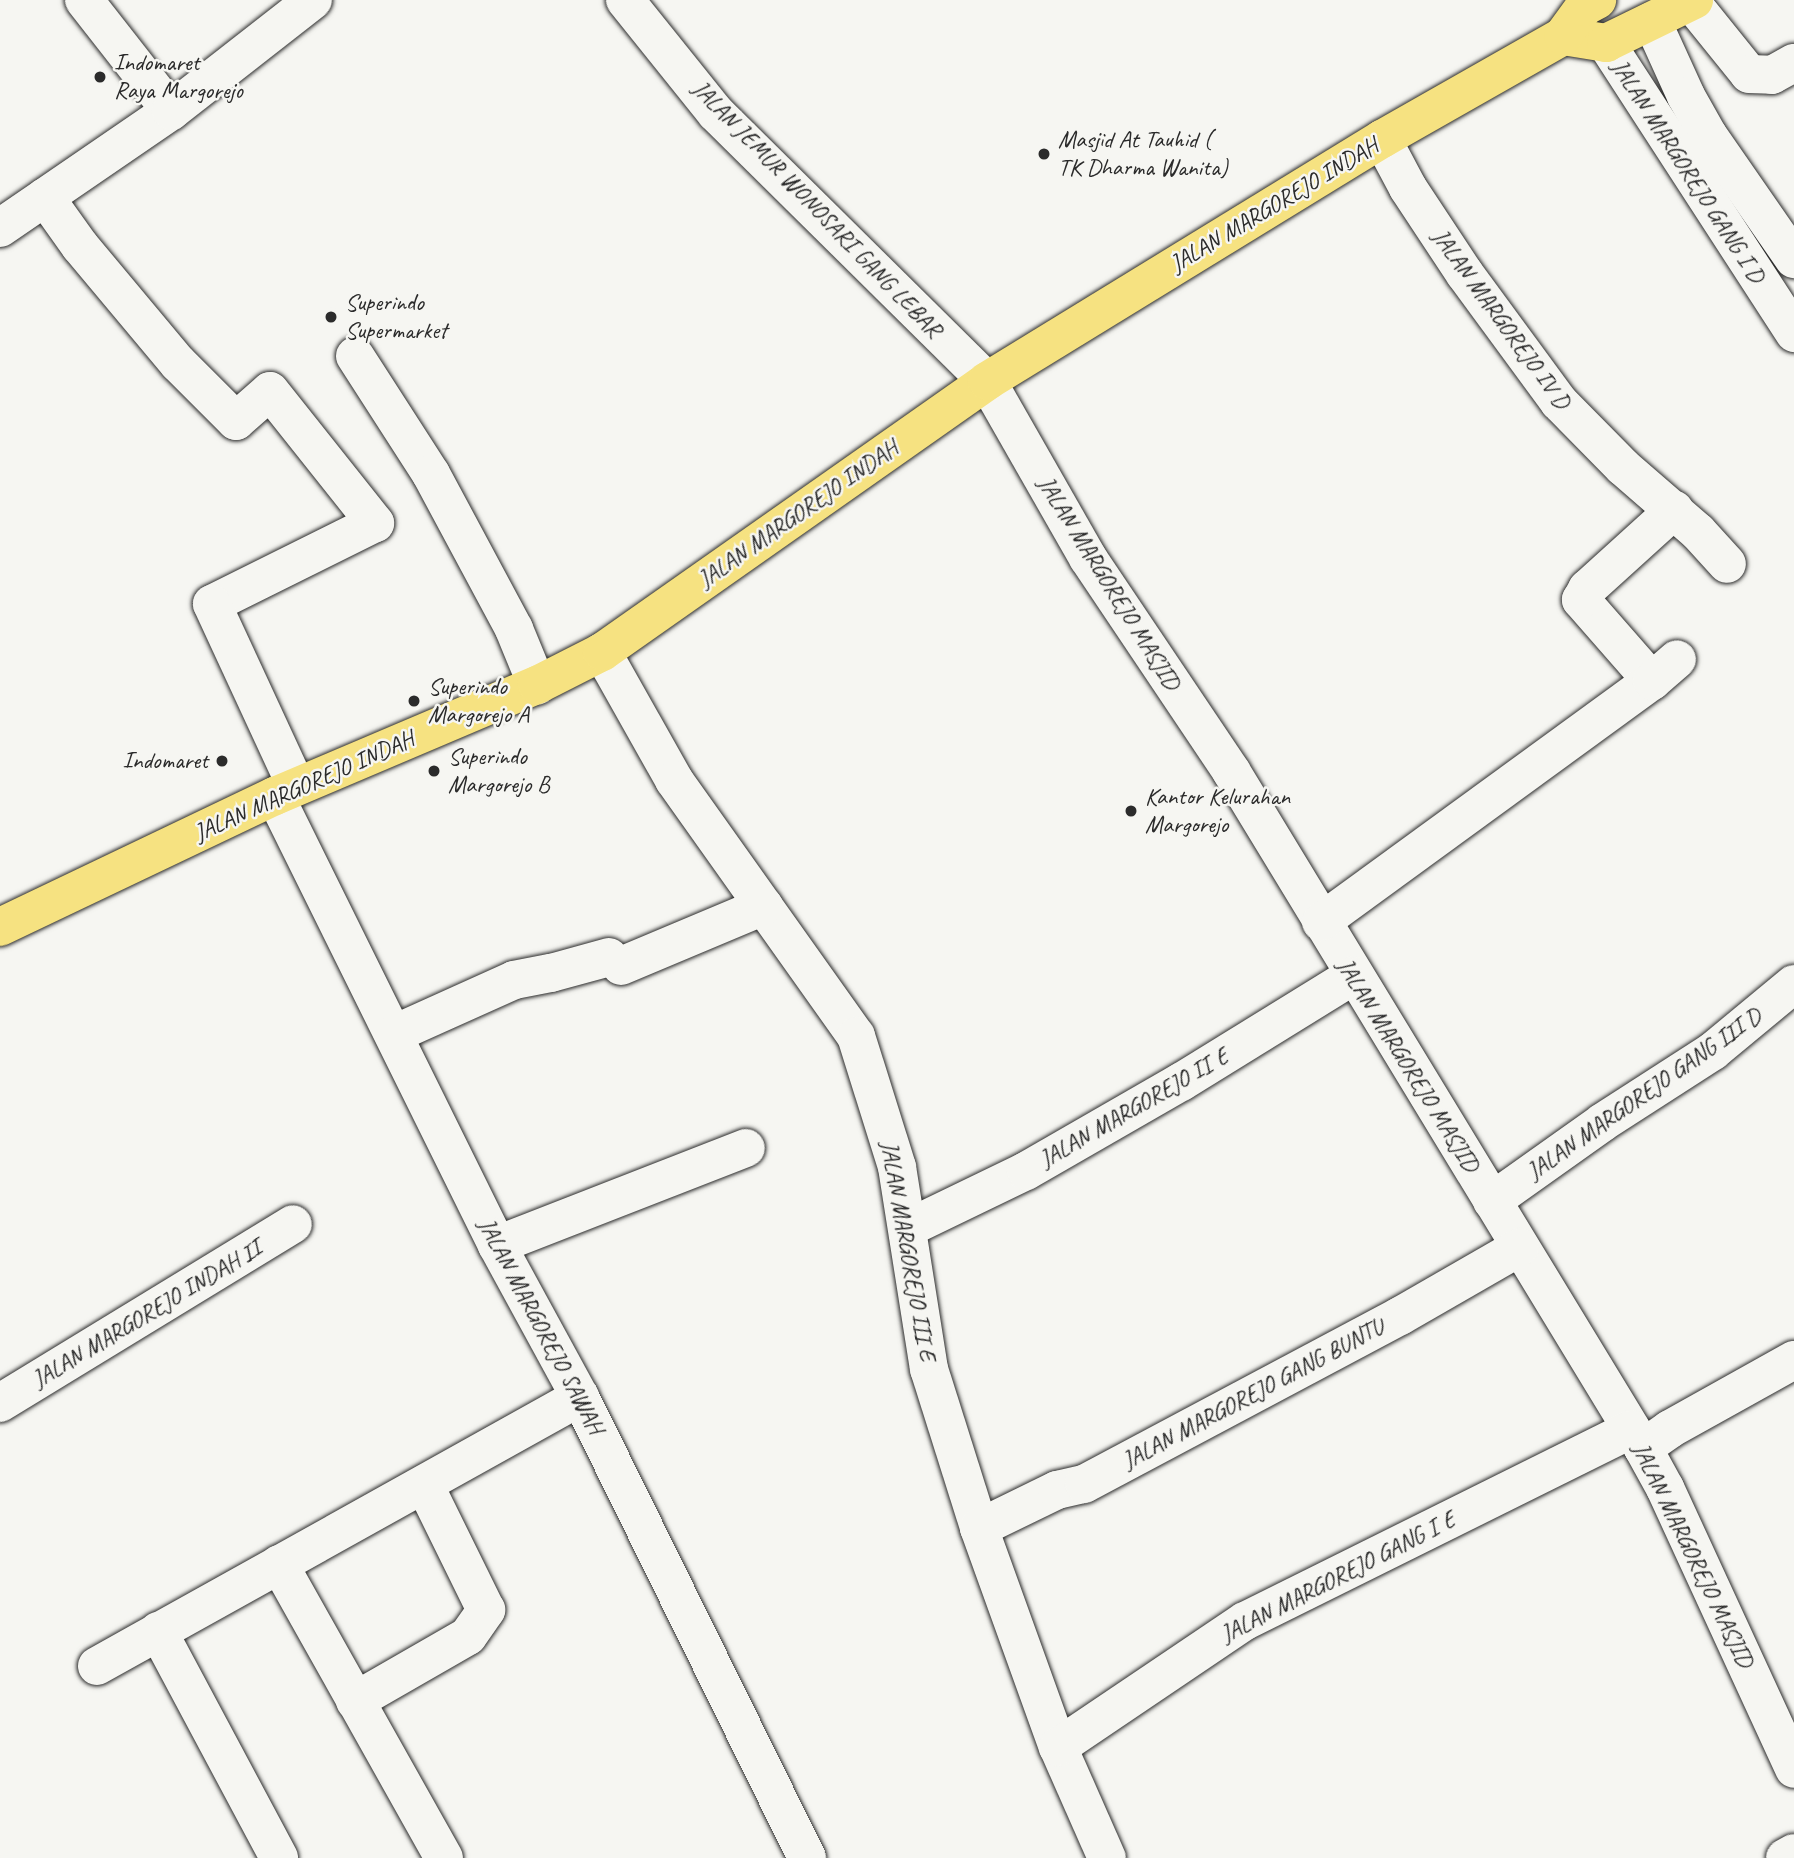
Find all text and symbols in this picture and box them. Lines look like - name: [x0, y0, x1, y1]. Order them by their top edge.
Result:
- place label: Indomaret Raya Margorejo: [114, 49, 243, 105]
- street label: JALAN MARGOREJO GANG I D: [1605, 55, 1771, 287]
- marker: Indomaret Raya Margorejo: [92, 69, 108, 85]
- street label: JALAN JEMUR WONOSARI GANG LEBAR: [687, 75, 947, 343]
- place label: Masjid At Tauhid ( TK Dharma Wanita): [1058, 126, 1229, 182]
- street label: JALAN MARGOREJO INDAH: [1164, 131, 1384, 279]
- marker: Masjid At Tauhid ( TK Dharma Wanita): [1036, 146, 1052, 162]
- street label: JALAN MARGOREJO IV D: [1426, 223, 1576, 415]
- place label: Superindo Supermarket: [345, 289, 447, 345]
- marker: Superindo Supermarket: [323, 309, 339, 325]
- street label: JALAN MARGOREJO INDAH: [692, 434, 904, 594]
- street label: JALAN MARGOREJO MASJID: [1032, 471, 1186, 695]
- place label: Superindo Margorejo A: [428, 673, 529, 729]
- marker: Superindo Margorejo A: [406, 693, 422, 709]
- street label: JALAN MARGOREJO INDAH: [189, 724, 419, 848]
- place label: Superindo Margorejo B: [448, 743, 549, 799]
- place label: Indomaret: [122, 747, 208, 775]
- marker: Indomaret: [214, 753, 230, 769]
- marker: Superindo Margorejo B: [426, 763, 442, 779]
- place label: Kantor Kelurahan Margorejo: [1145, 783, 1291, 839]
- marker: Kantor Kelurahan Margorejo: [1123, 803, 1139, 819]
- street label: JALAN MARGOREJO MASJID: [1331, 953, 1485, 1177]
- street label: JALAN MARGOREJO GANG III D: [1522, 1002, 1766, 1186]
- street label: JALAN MARGOREJO II E: [1035, 1042, 1233, 1174]
- street label: JALAN MARGOREJO III E: [874, 1139, 942, 1363]
- street label: JALAN MARGOREJO SAWAH: [472, 1213, 610, 1439]
- street label: JALAN MARGOREJO INDAH II: [26, 1234, 268, 1394]
- street label: JALAN MARGOREJO GANG BUNTU: [1118, 1313, 1388, 1475]
- street label: JALAN MARGOREJO MASJID: [1626, 1438, 1760, 1672]
- street label: JALAN MARGOREJO GANG I E: [1217, 1506, 1459, 1648]

